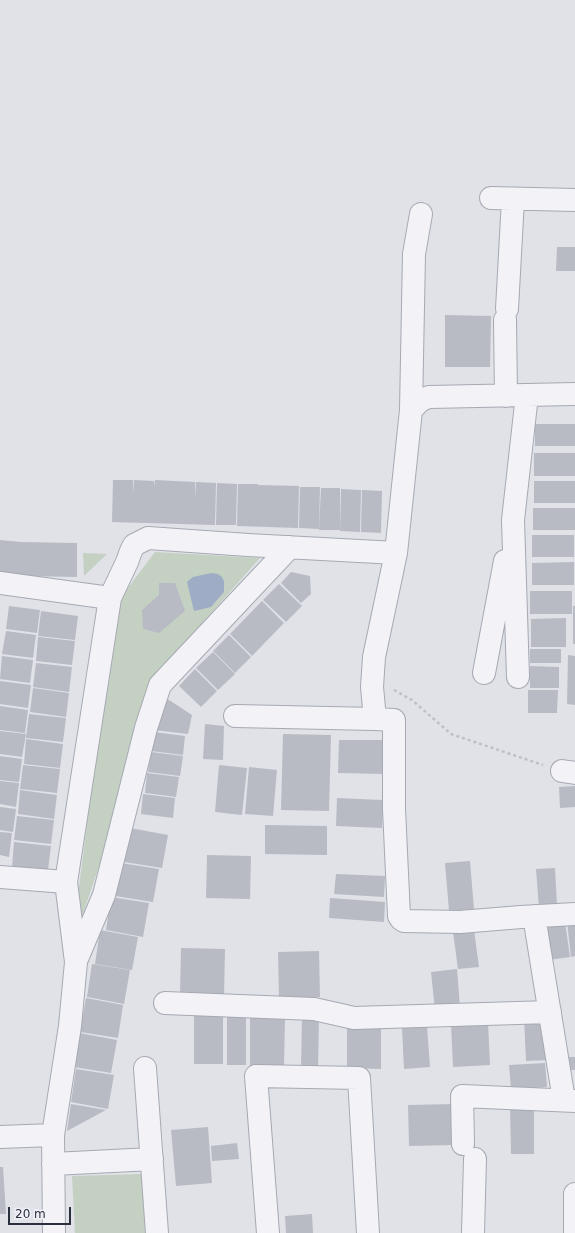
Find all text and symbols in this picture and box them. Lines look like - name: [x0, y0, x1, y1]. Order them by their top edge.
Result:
- scale bar: [10, 1199, 73, 1225]
- text: 20 m: [15, 1207, 46, 1221]

